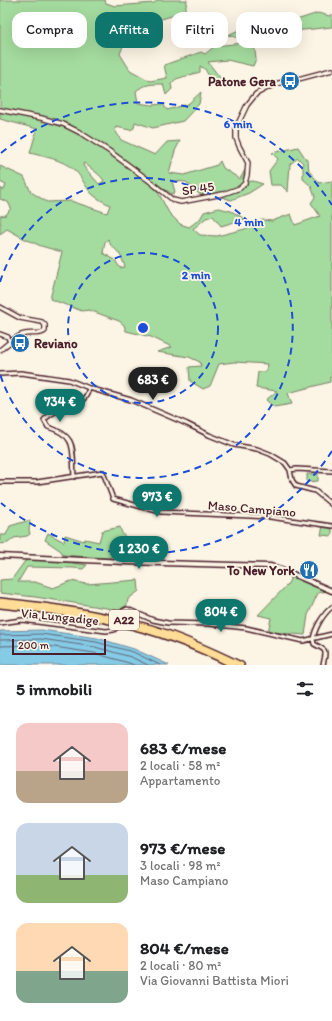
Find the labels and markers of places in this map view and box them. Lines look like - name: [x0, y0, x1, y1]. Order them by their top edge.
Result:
- bus stop icon: Patone Gera: [279, 70, 301, 92]
- place label: Patone Gera: [208, 74, 277, 89]
- centre of rings: [136, 321, 150, 335]
- bus stop icon: Reviano: [9, 332, 31, 354]
- place label: Reviano: [34, 336, 78, 351]
- pin: 683 €: [125, 367, 181, 401]
- pin: 734 €: [32, 389, 88, 423]
- pin: 973 €: [129, 484, 185, 518]
- pin: 1 230 €: [102, 536, 176, 570]
- restaurant icon: To New York: [298, 559, 320, 581]
- place label: To New York: [226, 563, 295, 578]
- pin: 804 €: [193, 599, 249, 633]

